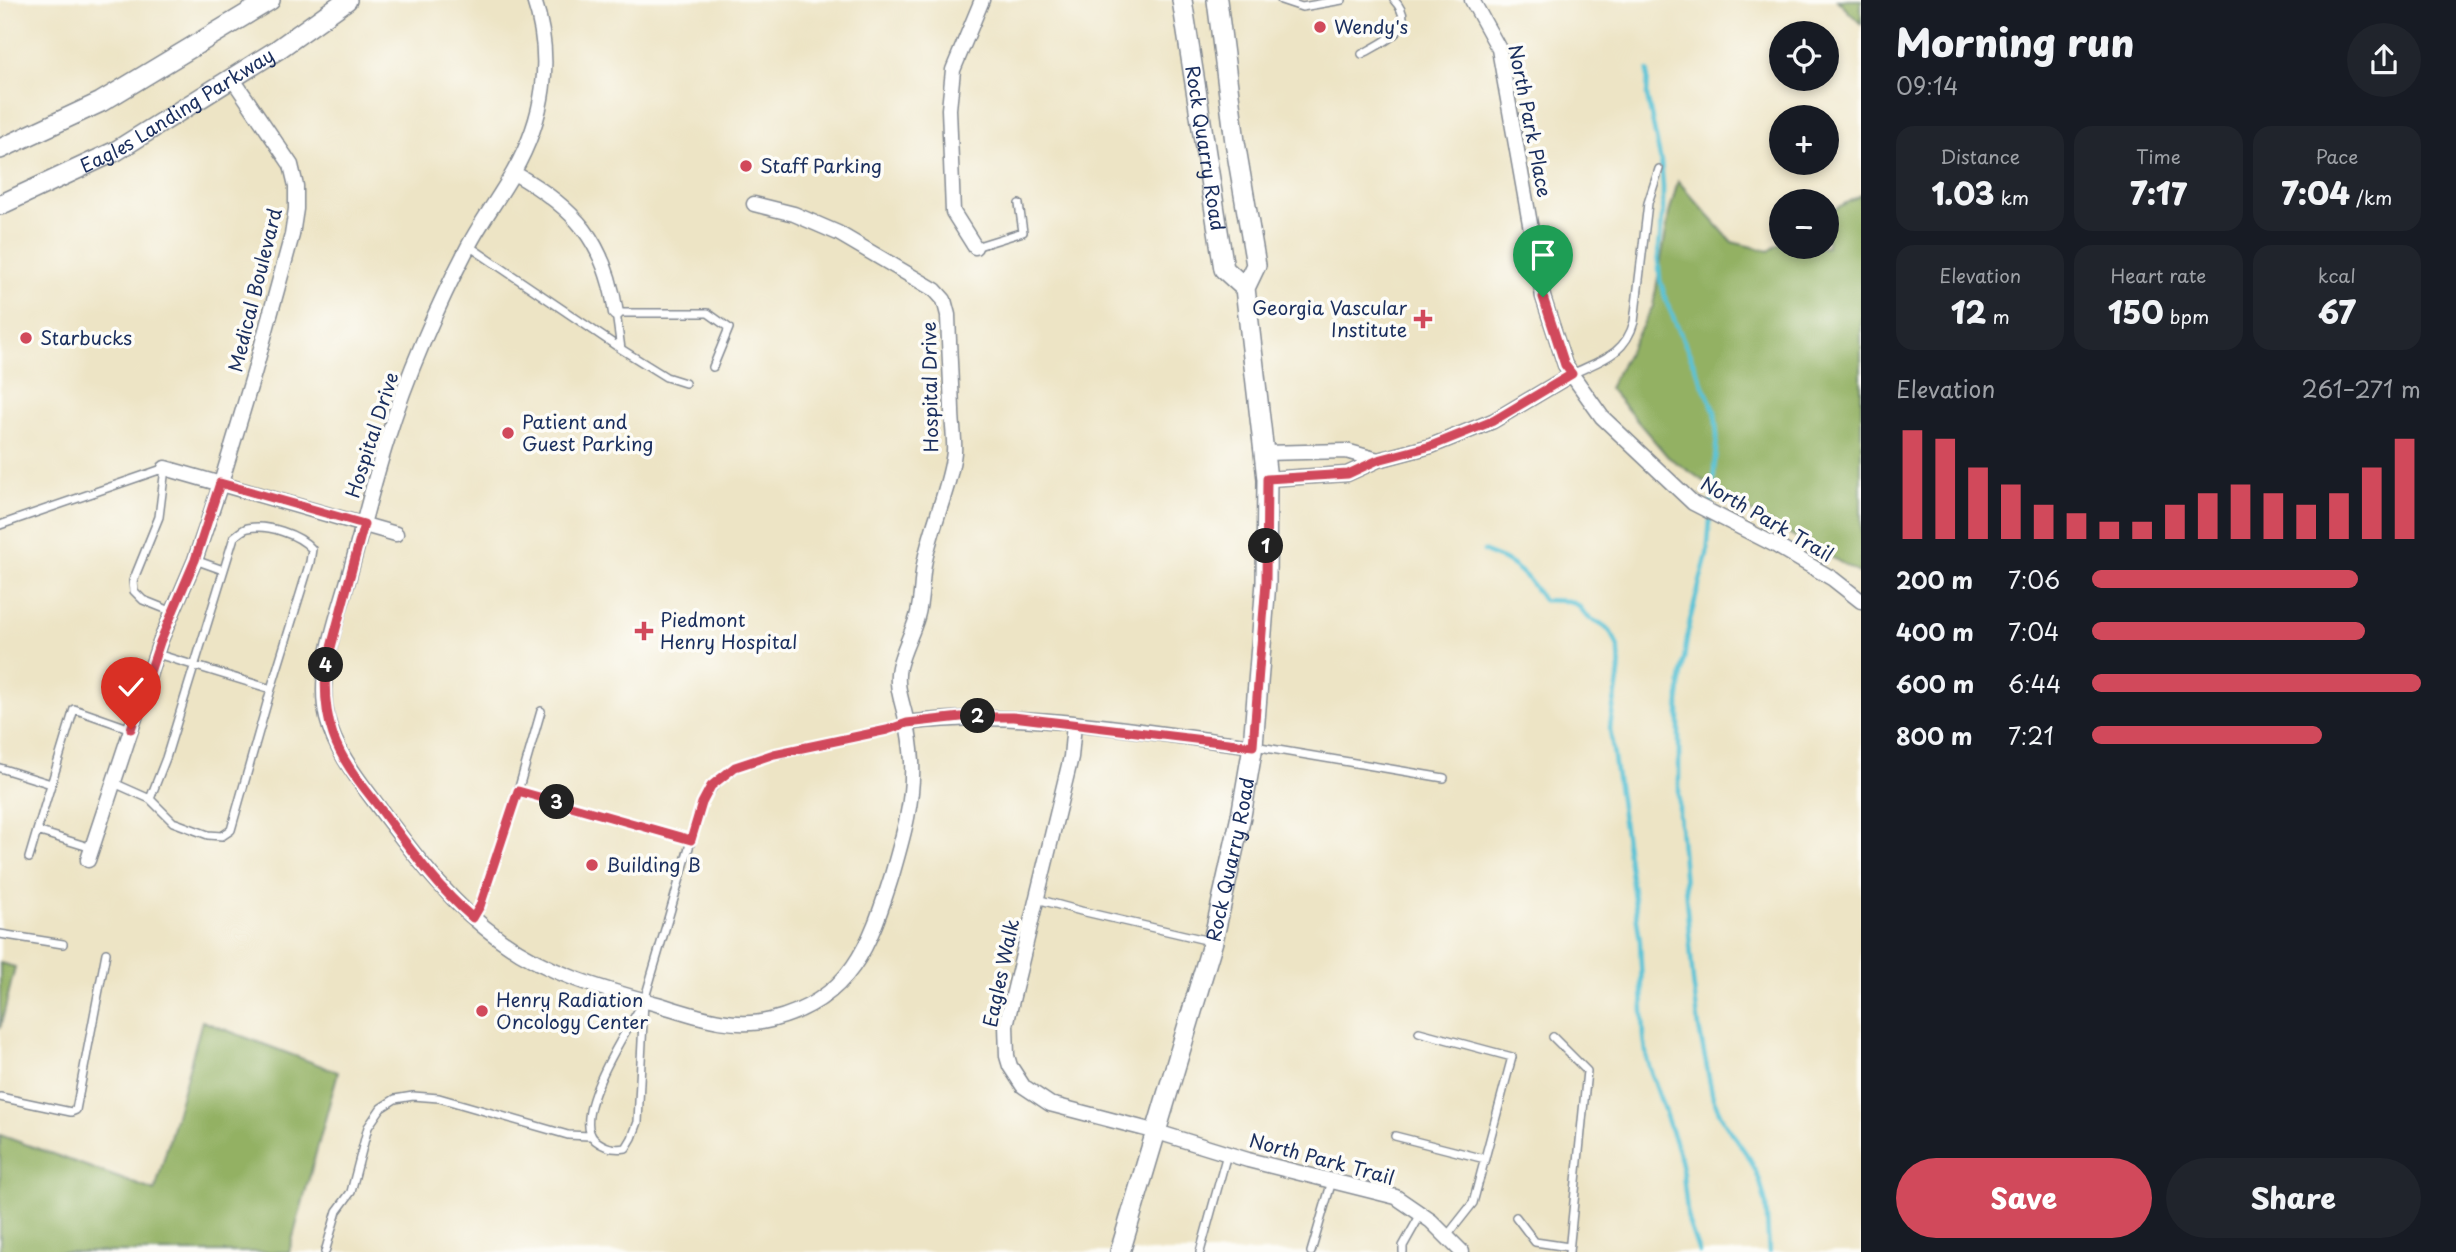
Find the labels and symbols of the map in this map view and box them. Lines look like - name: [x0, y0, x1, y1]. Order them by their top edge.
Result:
- place label: Wendy's: [1334, 12, 1408, 40]
- marker: Wendy's: [1312, 19, 1328, 35]
- street label: Eagles Landing Parkway: [75, 40, 279, 179]
- street label: North Park Place: [1502, 42, 1560, 200]
- street label: Rock Quarry Road: [1179, 63, 1233, 233]
- place label: Staff Parking: [760, 151, 882, 179]
- marker: Staff Parking: [738, 158, 754, 174]
- street label: Medical Boulevard: [220, 205, 288, 375]
- pin: [1513, 225, 1573, 297]
- place label: Georgia Vascular Institute: [1252, 293, 1407, 343]
- marker: Georgia Vascular Institute: [1413, 309, 1433, 329]
- street label: Hospital Drive: [914, 321, 944, 453]
- place label: Starbucks: [40, 323, 132, 351]
- marker: Starbucks: [18, 330, 34, 346]
- street label: Hospital Drive: [338, 368, 405, 501]
- place label: Patient and Guest Parking: [522, 407, 653, 457]
- marker: Patient and Guest Parking: [500, 425, 516, 441]
- street label: North Park Trail: [1696, 469, 1839, 568]
- pin: 1: [1248, 528, 1284, 564]
- place label: Piedmont Henry Hospital: [660, 605, 798, 655]
- marker: Piedmont Henry Hospital: [634, 621, 654, 641]
- pin: 4: [308, 648, 344, 682]
- pin: [101, 657, 161, 729]
- pin: 2: [960, 698, 996, 734]
- street label: Rock Quarry Road: [1198, 775, 1260, 944]
- pin: 3: [540, 784, 574, 820]
- place label: Building B: [606, 850, 701, 878]
- marker: Building B: [584, 857, 600, 873]
- street label: Eagles Walk: [975, 916, 1025, 1030]
- place label: Henry Radiation Oncology Center: [496, 985, 648, 1035]
- marker: Henry Radiation Oncology Center: [474, 1003, 490, 1019]
- street label: North Park Trail: [1247, 1125, 1398, 1191]

